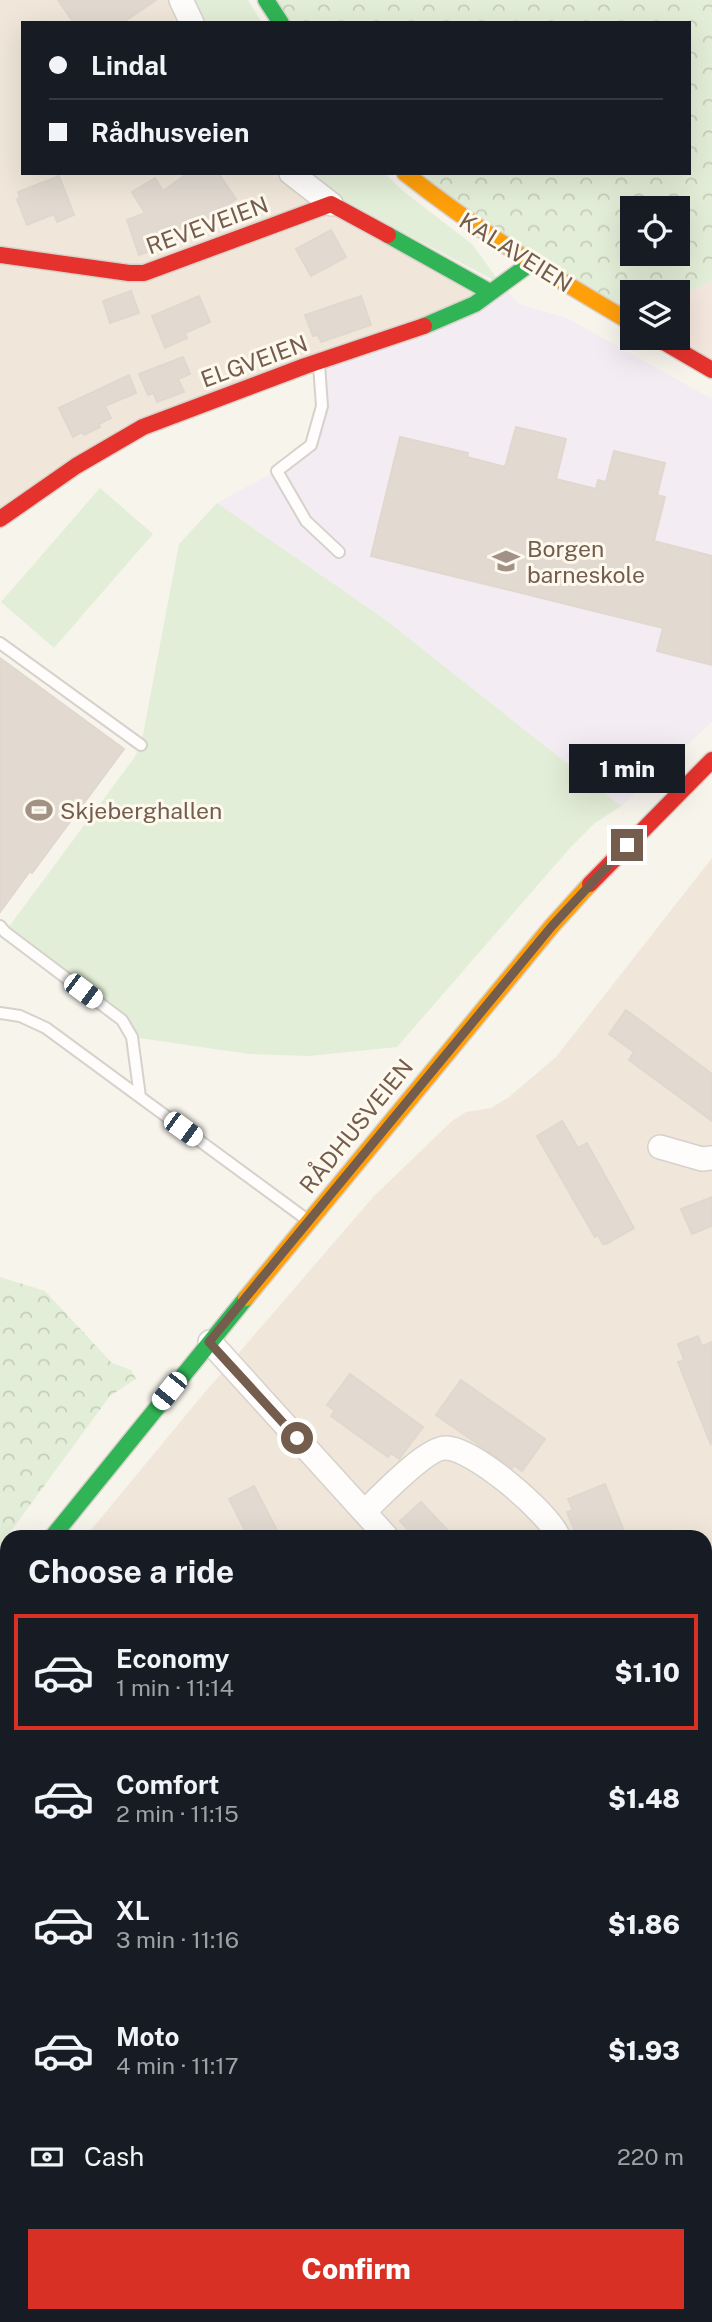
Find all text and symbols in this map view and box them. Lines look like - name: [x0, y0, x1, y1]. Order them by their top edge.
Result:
- text: Lindal: [91, 50, 168, 81]
- text: Rådhusveien: [91, 117, 249, 148]
- street label: REVEVEIEN: [142, 190, 272, 260]
- map controls: [620, 196, 690, 350]
- button: locate: [620, 196, 690, 266]
- street label: KALAVEIEN: [455, 207, 577, 297]
- button: layers: [620, 280, 690, 350]
- street label: ELGVEIEN: [197, 329, 311, 393]
- place label: Borgen barneskole: [527, 535, 645, 588]
- school or university icon: Borgen barneskole: [491, 546, 521, 576]
- callout: 1 min: [569, 744, 685, 792]
- text: 1 min: [599, 755, 655, 782]
- sports icon: Skjeberghallen: [24, 795, 54, 825]
- place label: Skjeberghallen: [60, 797, 222, 824]
- route end: [611, 829, 643, 861]
- car: [60, 970, 107, 1012]
- street label: RÅDHUSVEIEN: [293, 1053, 418, 1198]
- car: [160, 1108, 207, 1150]
- car: [148, 1368, 191, 1414]
- route start: [281, 1422, 313, 1454]
- text: Choose a ride: [28, 1553, 234, 1590]
- icon: car: [32, 1641, 95, 1704]
- text: Economy: [116, 1643, 229, 1674]
- text: $1.10: [615, 1657, 680, 1688]
- text: 1 min · 11:14: [116, 1674, 234, 1701]
- icon: car: [32, 1767, 95, 1830]
- text: Comfort: [116, 1769, 219, 1800]
- text: $1.48: [608, 1783, 680, 1814]
- text: 2 min · 11:15: [116, 1800, 239, 1827]
- icon: car: [32, 1893, 95, 1956]
- text: XL: [116, 1895, 150, 1926]
- text: $1.86: [608, 1909, 680, 1940]
- text: 3 min · 11:16: [116, 1926, 239, 1953]
- icon: car: [32, 2019, 95, 2082]
- text: Moto: [116, 2021, 179, 2052]
- text: $1.93: [608, 2035, 680, 2066]
- text: 4 min · 11:17: [116, 2052, 238, 2079]
- icon: cash: [28, 2138, 66, 2176]
- text: Cash: [84, 2141, 144, 2172]
- text: 220 m: [617, 2143, 684, 2170]
- button: Confirm: [28, 2229, 684, 2309]

